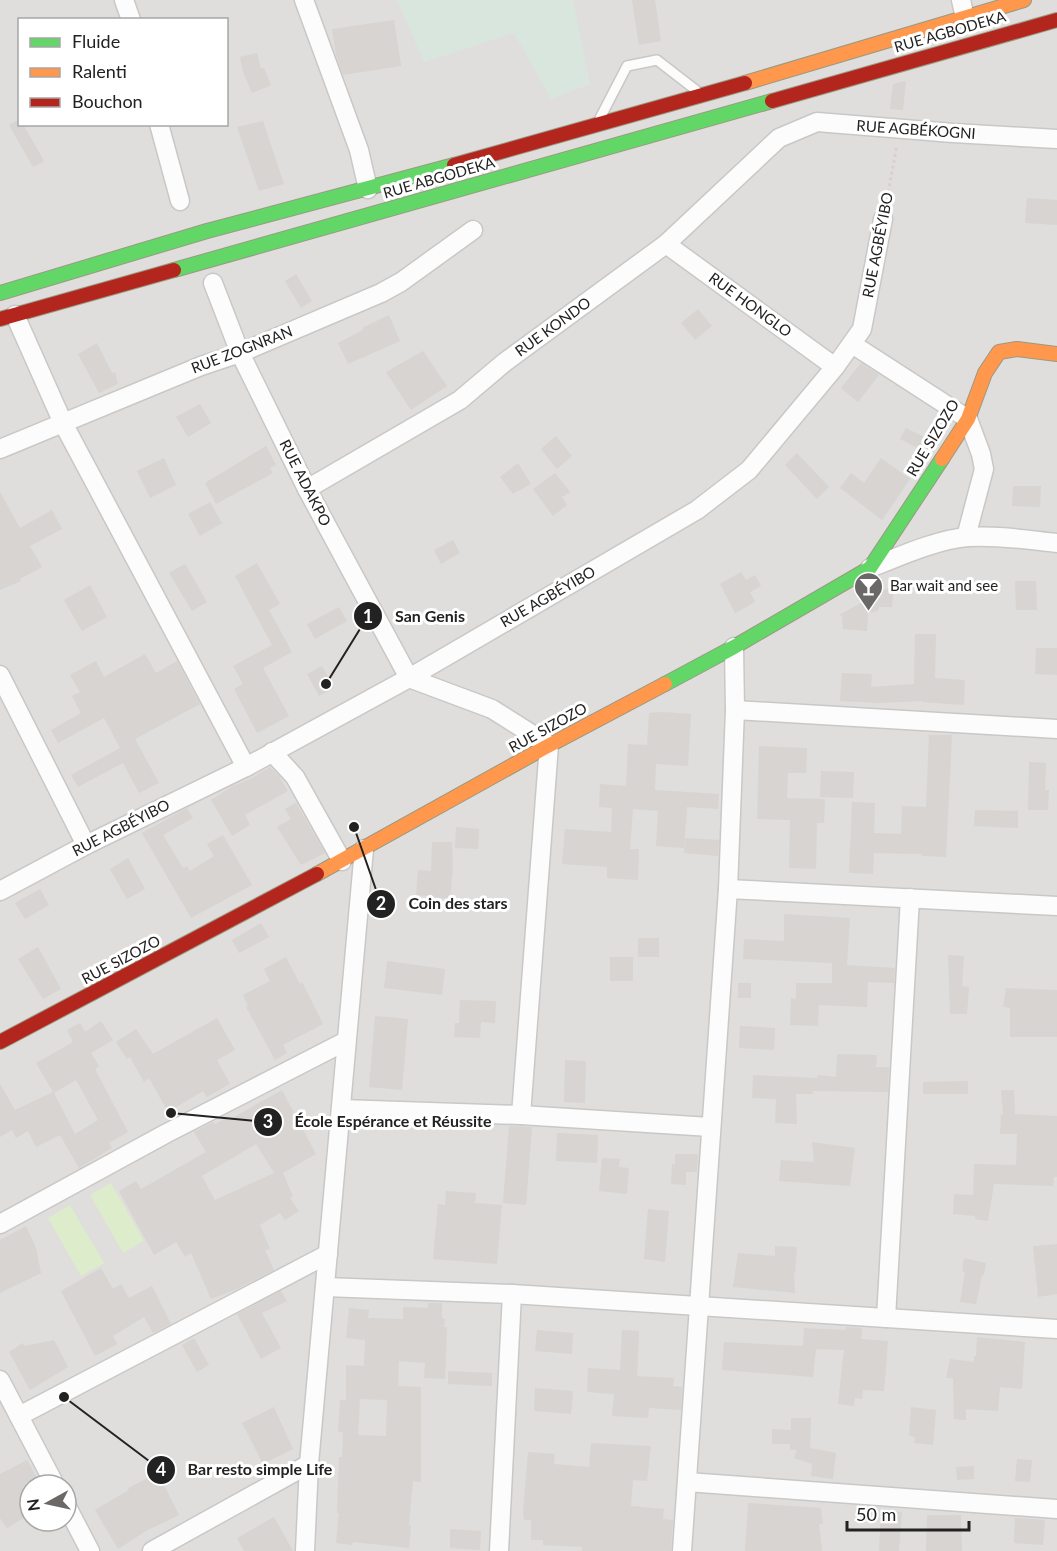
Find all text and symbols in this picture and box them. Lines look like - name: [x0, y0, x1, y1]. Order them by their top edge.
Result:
- street label: RUE AGBODEKA: [892, 6, 1008, 56]
- legend: [18, 18, 228, 126]
- text: Fluide: [72, 30, 120, 52]
- text: Ralenti: [72, 60, 127, 82]
- text: Bouchon: [72, 90, 143, 112]
- street label: RUE AGBÉKOGNI: [856, 116, 976, 142]
- street label: RUE ABGODEKA: [381, 152, 497, 202]
- street label: RUE AGBÉYIBO: [858, 191, 896, 299]
- street label: RUE HONGLO: [706, 268, 796, 340]
- street label: RUE KONDO: [511, 293, 594, 360]
- street label: RUE ZOGNRAN: [188, 321, 295, 377]
- street label: RUE SIZOZO: [902, 396, 962, 479]
- street label: RUE ADAKPO: [276, 436, 335, 529]
- street label: RUE AGBÉYIBO: [497, 562, 598, 631]
- bar icon: Bar wait and see: [853, 570, 885, 612]
- place label: Bar wait and see: [890, 576, 998, 594]
- callout: San Genis: [353, 599, 477, 633]
- text: 1: [363, 605, 373, 627]
- text: San Genis: [395, 606, 465, 625]
- street label: RUE SIZOZO: [505, 698, 590, 756]
- street label: RUE AGBÉYIBO: [69, 795, 172, 859]
- callout: Coin des stars: [366, 887, 520, 921]
- text: 2: [376, 892, 386, 914]
- text: Coin des stars: [408, 893, 508, 912]
- street label: RUE SIZOZO: [78, 931, 163, 987]
- callout: École Espérance et Réussite: [253, 1105, 504, 1139]
- text: 3: [263, 1110, 273, 1132]
- text: École Espérance et Réussite: [295, 1111, 492, 1130]
- callout: Bar resto simple Life: [146, 1453, 345, 1487]
- text: 4: [156, 1458, 166, 1480]
- text: Bar resto simple Life: [188, 1459, 333, 1478]
- north arrow: [18, 1473, 78, 1533]
- scale bar: [847, 1494, 968, 1532]
- text: N: [22, 1498, 43, 1513]
- text: 50 m: [856, 1503, 896, 1525]

